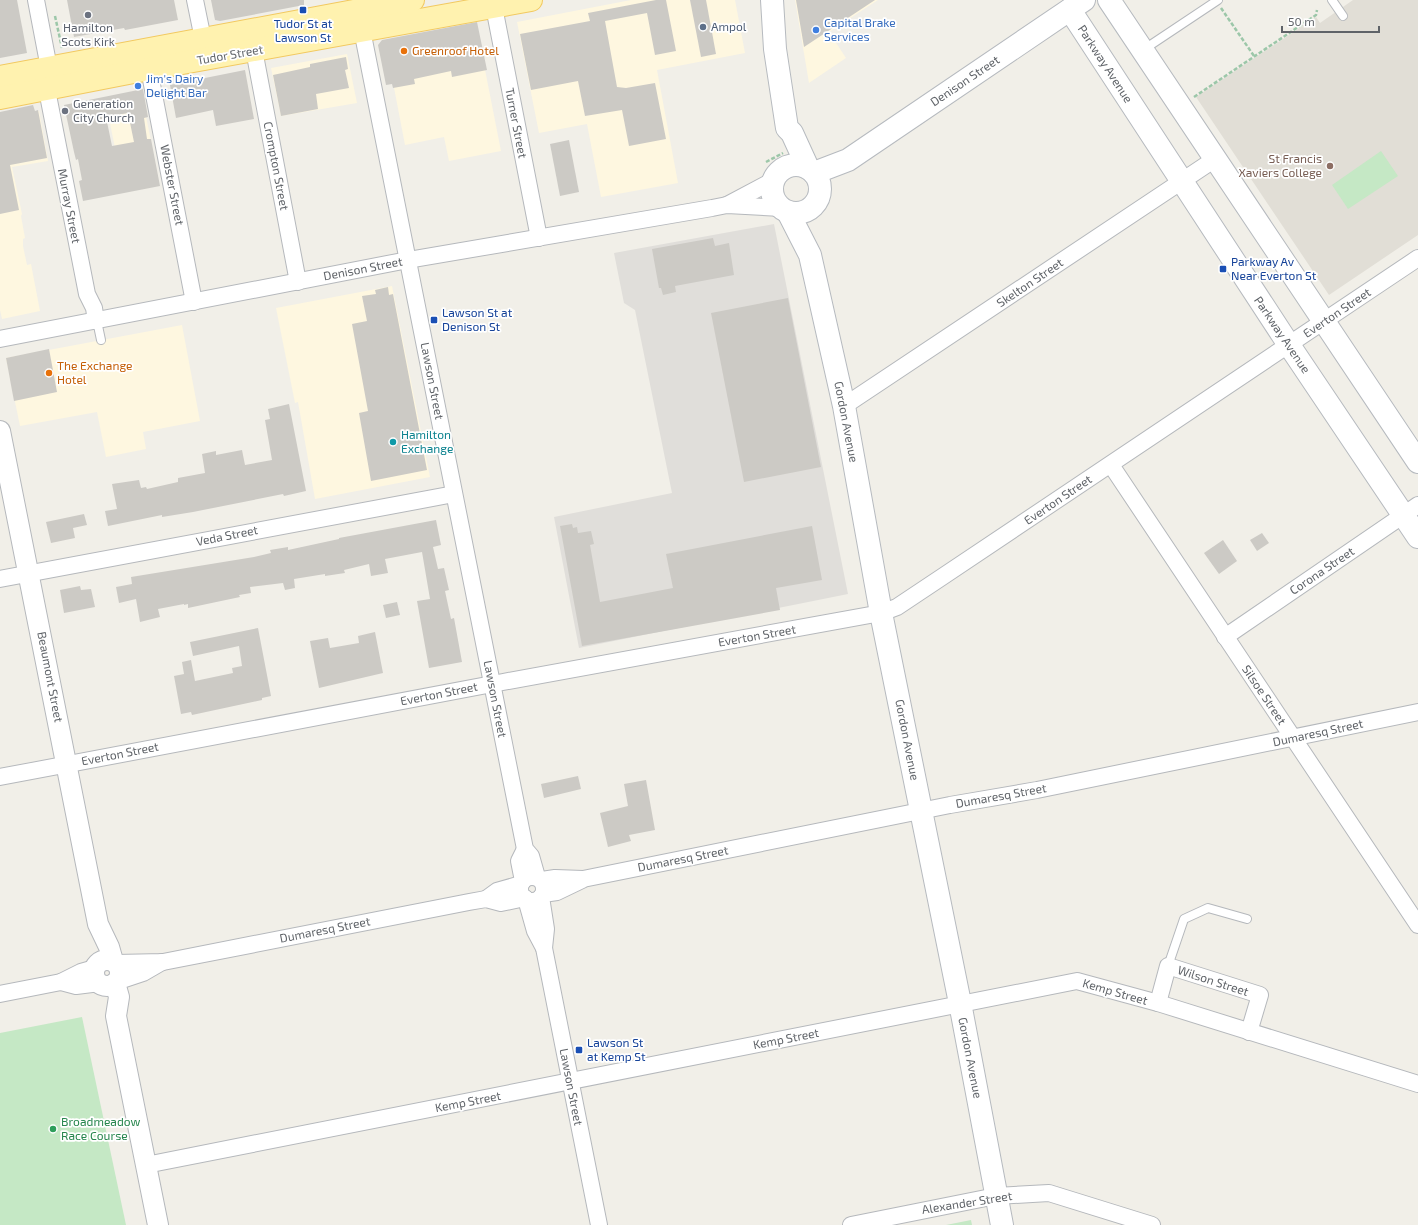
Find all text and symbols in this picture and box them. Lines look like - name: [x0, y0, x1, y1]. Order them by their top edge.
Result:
- marker: Tudor St at Lawson St: [298, 5, 308, 15]
- scale bar: [1282, 8, 1379, 34]
- marker: Hamilton Scots Kirk: [83, 10, 93, 20]
- text: 50 m: [1288, 14, 1315, 28]
- place label: Capital Brake Services: [824, 15, 896, 43]
- place label: Tudor St at Lawson St: [274, 16, 333, 44]
- place label: Ampol: [711, 19, 747, 33]
- place label: Hamilton Scots Kirk: [61, 20, 115, 48]
- marker: Ampol: [698, 22, 708, 32]
- street label: Parkway Avenue: [1076, 22, 1136, 105]
- marker: Capital Brake Services: [811, 25, 821, 35]
- street label: Tudor Street: [196, 41, 264, 67]
- place label: Greenroof Hotel: [412, 43, 499, 57]
- marker: Greenroof Hotel: [399, 46, 409, 56]
- street label: Denison Street: [927, 52, 1002, 108]
- place label: Jim's Dairy Delight Bar: [146, 71, 207, 99]
- marker: Jim's Dairy Delight Bar: [133, 81, 143, 91]
- street label: Turner Street: [503, 86, 531, 160]
- place label: Generation City Church: [73, 96, 134, 124]
- marker: Generation City Church: [60, 106, 70, 116]
- street label: Crompton Street: [262, 120, 293, 212]
- street label: Webster Street: [158, 143, 188, 227]
- place label: St Francis Xaviers College: [1238, 151, 1322, 179]
- marker: St Francis Xaviers College: [1325, 161, 1335, 171]
- street label: Murray Street: [56, 167, 84, 245]
- street label: Denison Street: [322, 253, 404, 283]
- place label: Parkway Av Near Everton St: [1231, 254, 1317, 282]
- street label: Skelton Street: [994, 255, 1066, 309]
- marker: Parkway Av Near Everton St: [1218, 264, 1228, 274]
- street label: Everton Street: [1300, 284, 1373, 340]
- street label: Parkway Avenue: [1252, 293, 1314, 376]
- place label: Lawson St at Denison St: [442, 305, 513, 333]
- marker: Lawson St at Denison St: [429, 315, 439, 325]
- street label: Lawson Street: [419, 341, 447, 421]
- place label: The Exchange Hotel: [57, 358, 132, 386]
- marker: The Exchange Hotel: [44, 368, 54, 378]
- street label: Gordon Avenue: [832, 380, 862, 464]
- place label: Hamilton Exchange: [401, 427, 453, 455]
- marker: Hamilton Exchange: [388, 437, 398, 447]
- street label: Everton Street: [1021, 471, 1094, 527]
- street label: Veda Street: [195, 522, 259, 548]
- street label: Corona Street: [1287, 543, 1357, 597]
- street label: Everton Street: [717, 621, 797, 649]
- street label: Beaumont Street: [35, 630, 67, 724]
- street label: Lawson Street: [482, 659, 510, 739]
- street label: Silsoe Street: [1240, 662, 1290, 727]
- street label: Everton Street: [399, 679, 479, 707]
- street label: Gordon Avenue: [893, 698, 923, 782]
- street label: Dumaresq Street: [1271, 716, 1365, 748]
- street label: Everton Street: [80, 739, 160, 767]
- street label: Dumaresq Street: [954, 780, 1048, 810]
- street label: Dumaresq Street: [636, 842, 730, 874]
- street label: Dumaresq Street: [278, 913, 372, 945]
- street label: Wilson Street: [1176, 962, 1251, 998]
- street label: Kemp Street: [1081, 975, 1150, 1007]
- street label: Gordon Avenue: [956, 1016, 986, 1100]
- street label: Kemp Street: [752, 1025, 820, 1051]
- place label: Lawson St at Kemp St: [587, 1035, 646, 1063]
- marker: Lawson St at Kemp St: [574, 1045, 584, 1055]
- street label: Lawson Street: [558, 1047, 586, 1127]
- street label: Kemp Street: [434, 1088, 502, 1114]
- place label: Broadmeadow Race Course: [61, 1114, 141, 1142]
- marker: Broadmeadow Race Course: [48, 1124, 58, 1134]
- street label: Alexander Street: [921, 1188, 1013, 1216]

